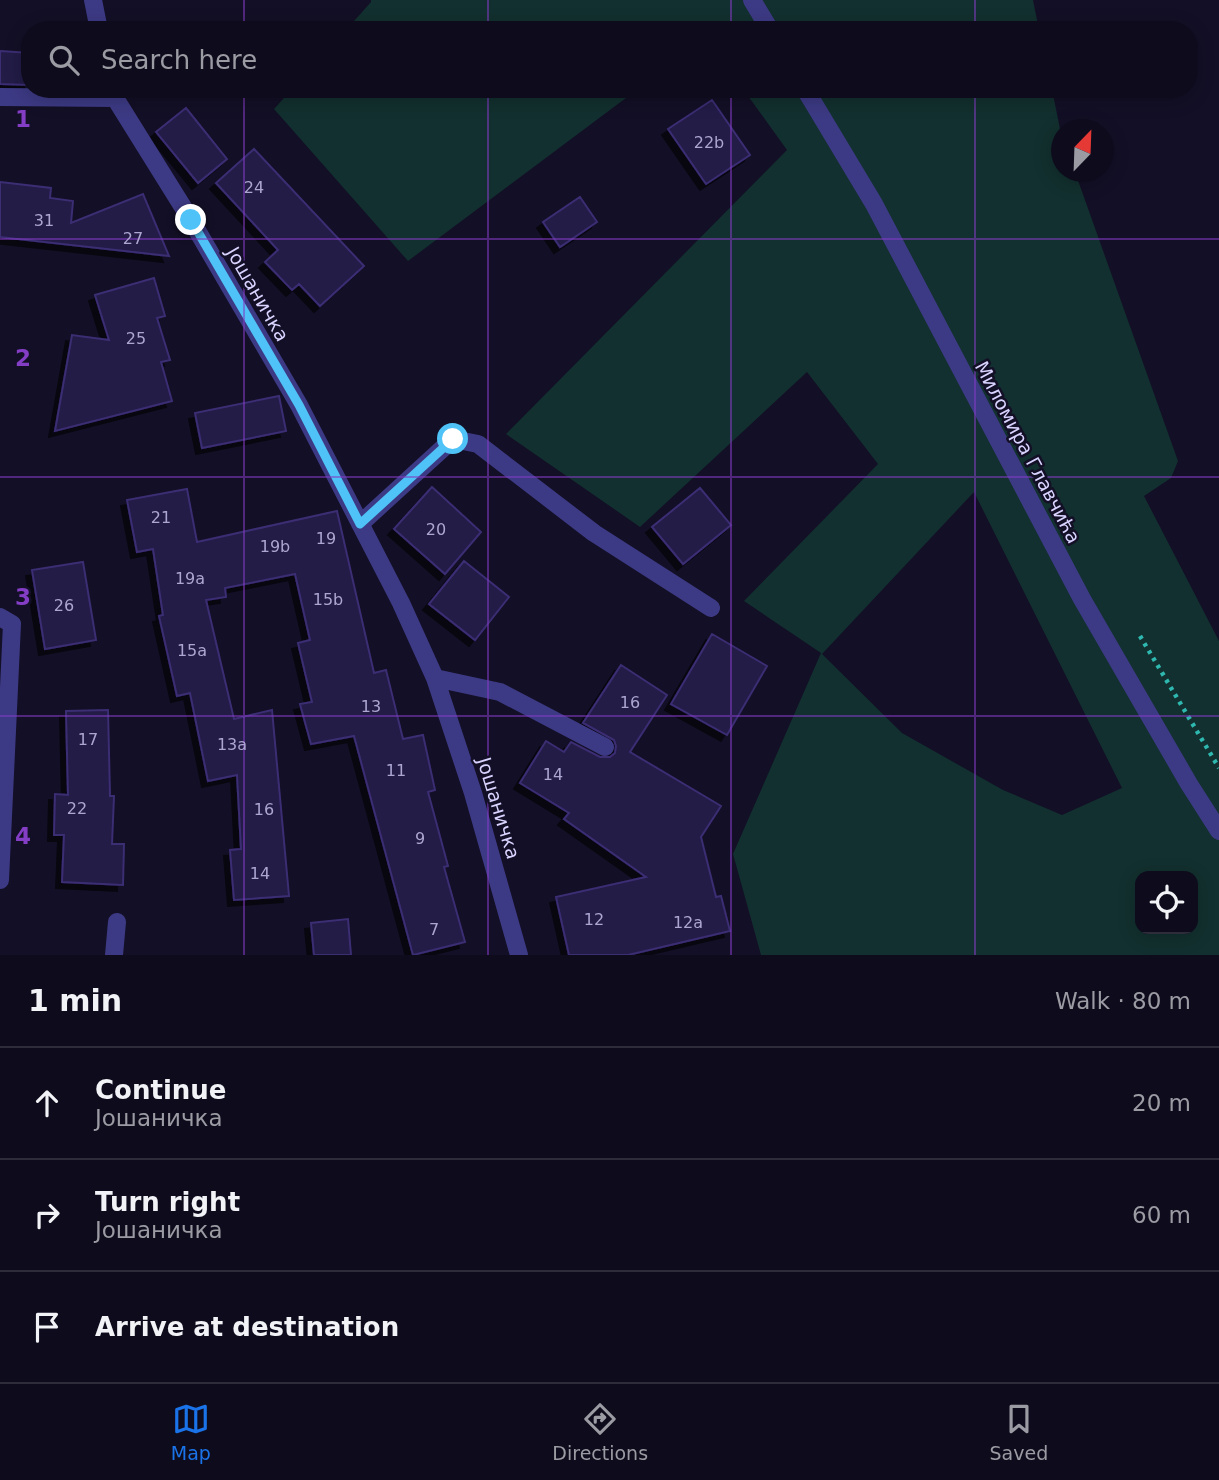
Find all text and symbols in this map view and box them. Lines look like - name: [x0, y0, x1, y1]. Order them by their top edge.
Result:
- search box: [21, 21, 1198, 98]
- icon: search: [45, 41, 83, 79]
- text: Search here: [101, 45, 257, 75]
- text: 1: [15, 106, 31, 132]
- north arrow: [1051, 119, 1114, 182]
- house number: 22b: [694, 133, 724, 152]
- house number: 24: [244, 178, 264, 197]
- route end: [175, 204, 206, 235]
- house number: 31: [34, 211, 54, 230]
- house number: 27: [123, 229, 143, 248]
- street label: Јошаничка: [222, 242, 294, 345]
- house number: 25: [126, 329, 146, 348]
- text: 2: [15, 345, 31, 371]
- street label: Миломира Главчића: [971, 357, 1085, 547]
- route start: [437, 423, 468, 454]
- house number: 21: [151, 508, 171, 527]
- house number: 20: [426, 520, 446, 539]
- house number: 19: [316, 529, 336, 548]
- house number: 19b: [260, 537, 290, 556]
- house number: 19a: [175, 569, 205, 588]
- text: 3: [15, 584, 31, 610]
- house number: 15b: [313, 590, 343, 609]
- house number: 26: [54, 596, 74, 615]
- house number: 15a: [177, 641, 207, 660]
- house number: 16: [620, 693, 640, 712]
- house number: 13: [361, 697, 381, 716]
- house number: 17: [78, 730, 98, 749]
- house number: 13a: [217, 735, 247, 754]
- street label: Јошаничка: [473, 753, 525, 862]
- house number: 11: [386, 761, 406, 780]
- house number: 14: [543, 765, 563, 784]
- house number: 22: [67, 799, 87, 818]
- house number: 16: [254, 800, 274, 819]
- text: 4: [15, 823, 31, 849]
- house number: 9: [415, 829, 425, 848]
- house number: 14: [250, 864, 270, 883]
- map controls: [1135, 871, 1198, 934]
- button: locate: [1135, 871, 1198, 934]
- house number: 12: [584, 910, 604, 929]
- house number: 12a: [673, 913, 703, 932]
- house number: 7: [429, 920, 439, 939]
- text: 1 min: [28, 983, 122, 1018]
- text: Walk · 80 m: [1055, 988, 1191, 1014]
- text: Continue: [95, 1075, 226, 1105]
- icon: ahead: [28, 1084, 66, 1122]
- text: 20 m: [1132, 1090, 1191, 1116]
- text: Јошаничка: [95, 1105, 223, 1131]
- text: Turn right: [95, 1187, 240, 1217]
- icon: right: [28, 1196, 66, 1234]
- text: 60 m: [1132, 1202, 1191, 1228]
- text: Јошаничка: [95, 1217, 223, 1243]
- icon: arrive: [28, 1308, 66, 1346]
- text: Arrive at destination: [95, 1312, 399, 1342]
- tab: Map: [171, 1400, 211, 1464]
- tab: Directions: [552, 1400, 648, 1464]
- tab: Saved: [990, 1400, 1048, 1464]

